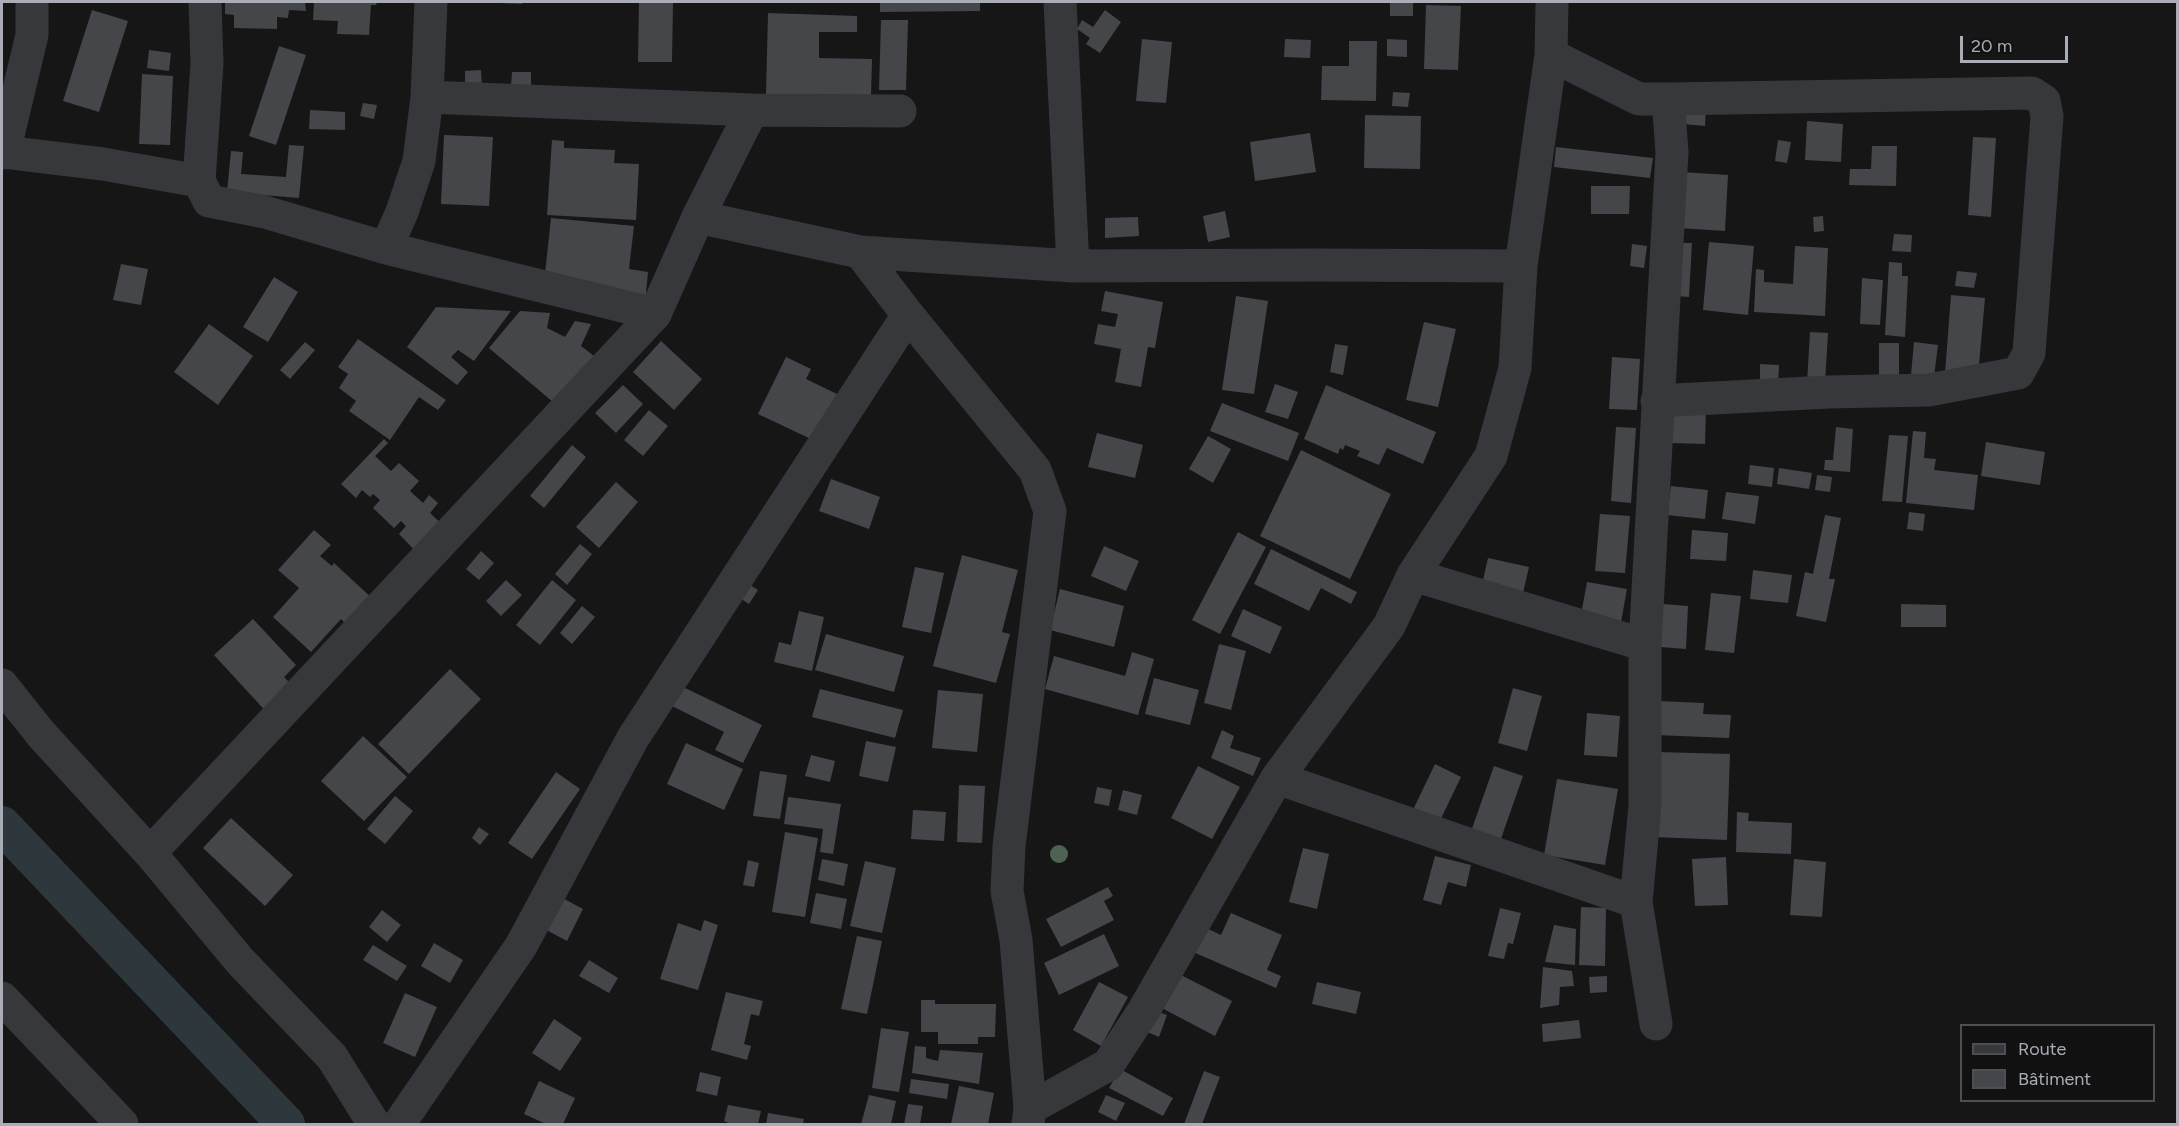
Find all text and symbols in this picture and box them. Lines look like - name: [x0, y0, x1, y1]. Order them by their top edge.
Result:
- scale bar: [1963, 24, 2071, 62]
- text: 20 m: [1971, 35, 2012, 57]
- legend: [1960, 1024, 2155, 1102]
- text: Route: [2018, 1038, 2066, 1060]
- text: Bâtiment: [2018, 1068, 2091, 1090]

